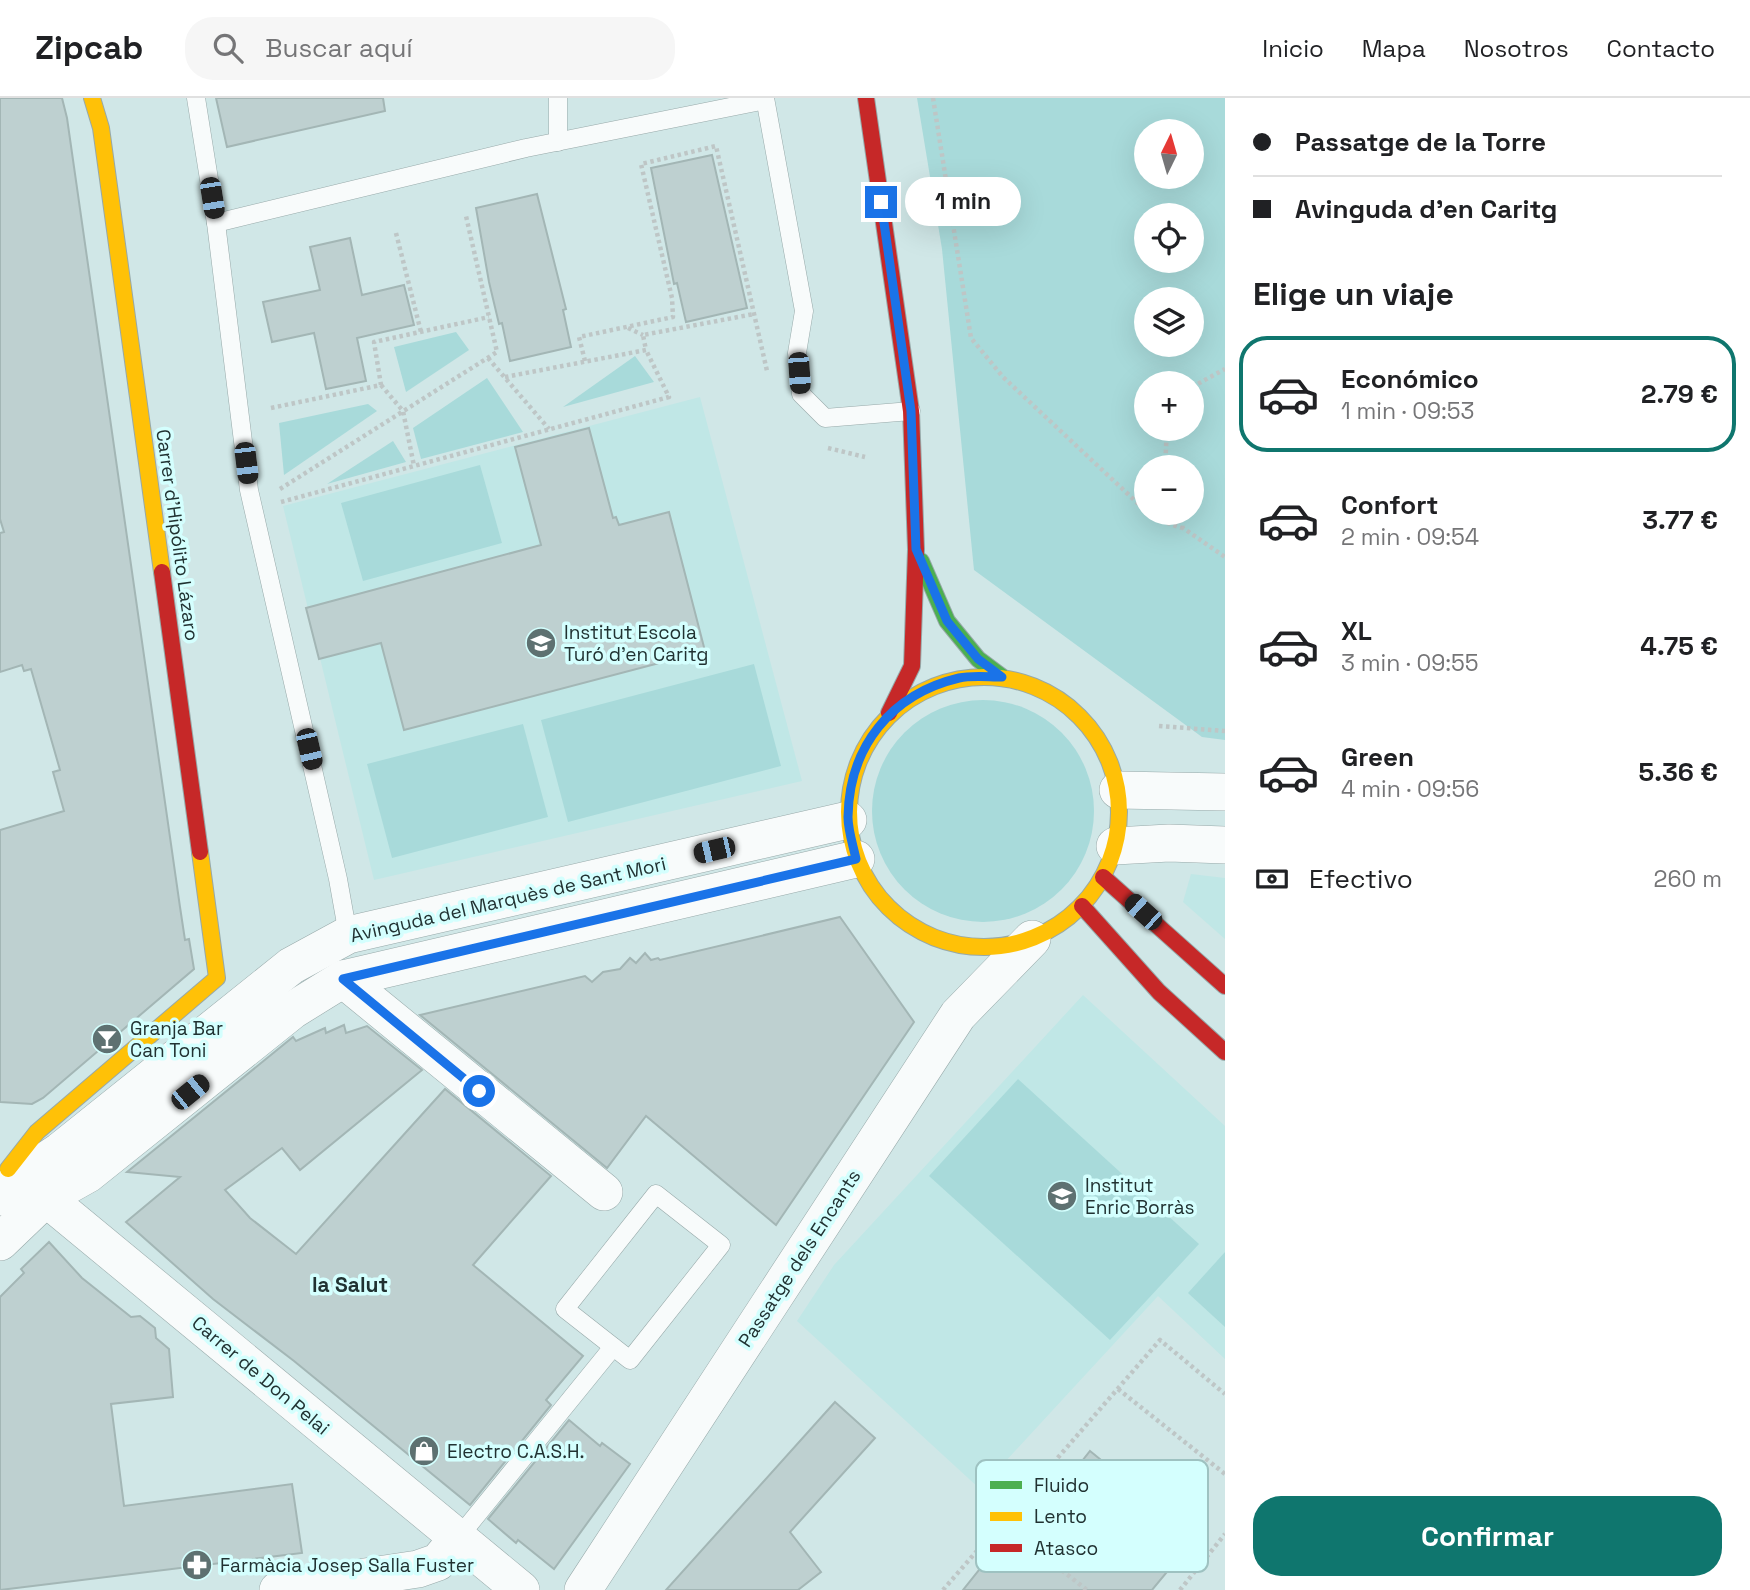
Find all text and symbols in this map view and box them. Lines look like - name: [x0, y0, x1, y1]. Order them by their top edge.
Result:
- search box: [185, 17, 675, 80]
- text: Zipcab: [35, 27, 143, 69]
- icon: search: [209, 29, 247, 67]
- text: Buscar aquí: [265, 31, 413, 65]
- text: Inicio: [1262, 33, 1324, 64]
- text: Mapa: [1362, 33, 1426, 64]
- text: Nosotros: [1464, 33, 1569, 64]
- text: Contacto: [1607, 33, 1715, 64]
- north arrow: [1134, 119, 1204, 189]
- map controls: [1134, 119, 1204, 525]
- text: Passatge de la Torre: [1295, 125, 1546, 159]
- car: [199, 176, 226, 220]
- callout: 1 min: [906, 178, 1021, 226]
- route end: [865, 186, 897, 218]
- text: 1 min: [935, 186, 991, 216]
- text: Avinguda d'en Caritg: [1295, 192, 1557, 226]
- button: locate: [1134, 203, 1204, 273]
- text: Elige un viaje: [1253, 274, 1454, 314]
- button: layers: [1134, 287, 1204, 357]
- car: [788, 351, 811, 395]
- text: Económico: [1341, 362, 1479, 396]
- icon: car: [1257, 363, 1320, 426]
- button: +: [1134, 371, 1204, 441]
- text: 2.79 €: [1641, 377, 1718, 411]
- text: 1 min · 09:53: [1341, 396, 1474, 426]
- street label: Carrer d'Hipólito Lázaro: [150, 428, 205, 643]
- car: [234, 441, 259, 485]
- button: −: [1134, 455, 1204, 525]
- text: Confort: [1341, 488, 1438, 522]
- icon: car: [1257, 489, 1320, 552]
- text: 3.77 €: [1642, 503, 1718, 537]
- text: 2 min · 09:54: [1341, 522, 1479, 552]
- text: XL: [1341, 614, 1372, 648]
- icon: car: [1257, 615, 1320, 678]
- place label: Institut Escola Turó d'en Caritg: [564, 620, 709, 667]
- school or university icon: Institut Escola Turó d'en Caritg: [524, 626, 558, 660]
- text: 4.75 €: [1640, 629, 1718, 663]
- text: 3 min · 09:55: [1341, 648, 1479, 678]
- car: [295, 726, 324, 772]
- text: Green: [1341, 740, 1414, 774]
- icon: car: [1257, 741, 1320, 804]
- text: 5.36 €: [1639, 755, 1718, 789]
- text: 4 min · 09:56: [1341, 774, 1479, 804]
- car: [692, 835, 737, 865]
- street label: Avinguda del Marquès de Sant Mori: [348, 851, 668, 948]
- icon: cash: [1253, 860, 1291, 898]
- text: Efectivo: [1309, 862, 1413, 896]
- text: 260 m: [1654, 864, 1722, 894]
- car: [1121, 890, 1166, 934]
- place label: Granja Bar Can Toni: [130, 1016, 223, 1063]
- bar icon: Granja Bar Can Toni: [90, 1022, 124, 1056]
- car: [168, 1071, 213, 1113]
- route start: [463, 1075, 495, 1107]
- street label: Passatge dels Encants: [733, 1165, 866, 1352]
- place label: Institut Enric Borràs: [1085, 1173, 1195, 1220]
- school or university icon: Institut Enric Borràs: [1045, 1179, 1079, 1213]
- district label: la Salut: [312, 1271, 388, 1298]
- street label: Carrer de Don Pelai: [187, 1310, 335, 1440]
- shop icon: Electro C.A.S.H.: [407, 1434, 441, 1468]
- place label: Electro C.A.S.H.: [447, 1439, 584, 1464]
- legend: [976, 1460, 1208, 1572]
- text: Fluido: [1034, 1473, 1089, 1498]
- button: Confirmar: [1253, 1496, 1722, 1576]
- text: Lento: [1034, 1504, 1087, 1529]
- text: Atasco: [1034, 1536, 1098, 1561]
- pharmacy icon: Farmàcia Josep Salla Fuster: [180, 1548, 214, 1582]
- place label: Farmàcia Josep Salla Fuster: [220, 1553, 474, 1578]

